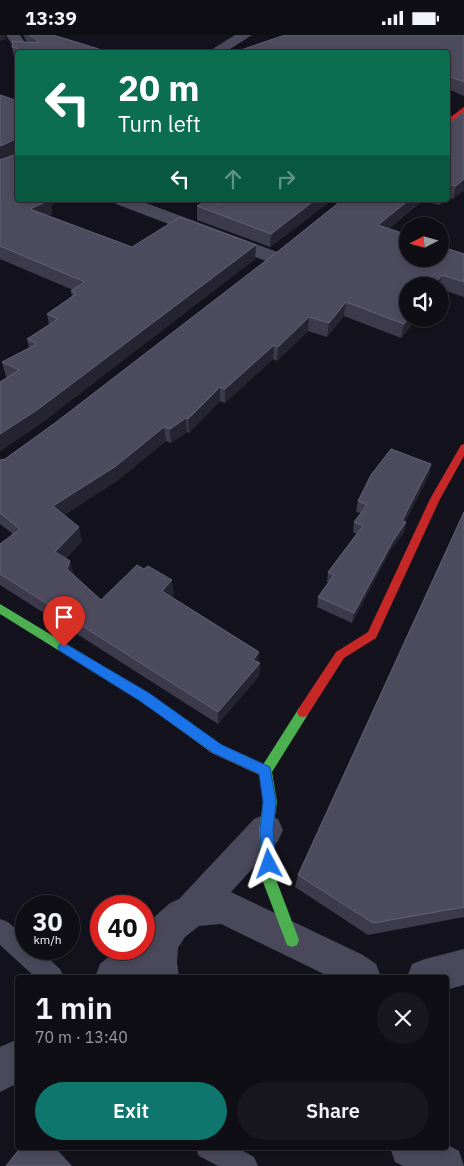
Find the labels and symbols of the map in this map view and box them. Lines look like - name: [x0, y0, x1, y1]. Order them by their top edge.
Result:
- north arrow: [399, 217, 449, 267]
- pin: [43, 596, 85, 647]
- position arrow: [242, 837, 294, 889]
- speed limit sign: 40: [90, 895, 155, 960]

